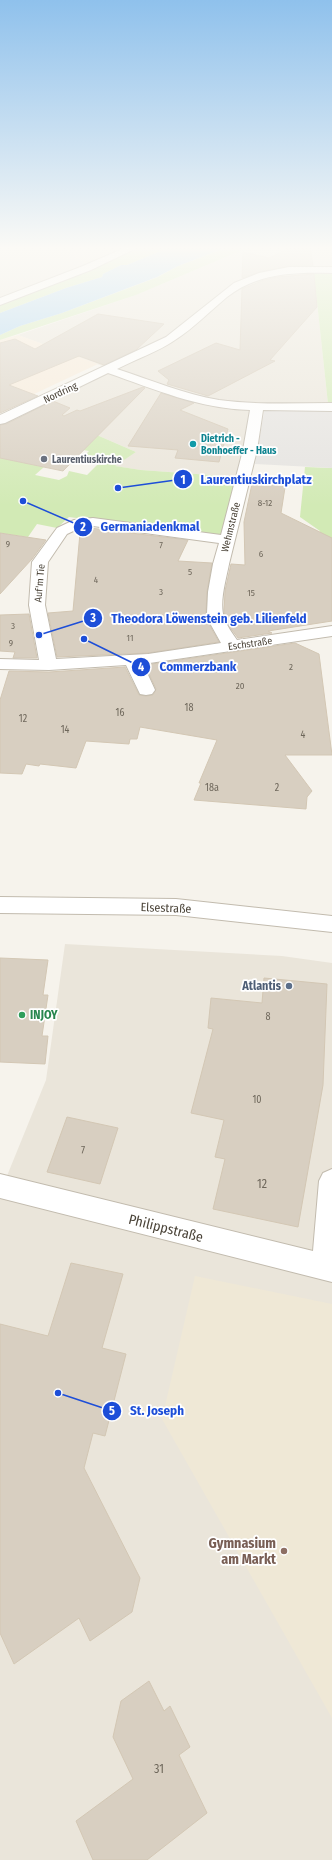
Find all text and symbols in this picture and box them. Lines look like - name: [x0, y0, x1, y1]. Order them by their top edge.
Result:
- street label: Nordring: [42, 380, 79, 406]
- place label: Dietrich - Bonhoeffer - Haus: [201, 433, 277, 457]
- marker: Dietrich - Bonhoeffer - Haus: [188, 439, 198, 449]
- marker: Laurentiuskirche: [39, 454, 49, 464]
- place label: Laurentiuskirche: [52, 454, 122, 466]
- callout: Laurentiuskirchplatz: [173, 467, 320, 492]
- text: Laurentiuskirchplatz: [200, 472, 312, 487]
- text: 1: [180, 473, 186, 487]
- house number: 8-12: [258, 498, 272, 508]
- street label: Wehmstraße: [219, 501, 243, 554]
- callout: Germaniadenkmal: [73, 514, 208, 539]
- text: Germaniadenkmal: [101, 519, 200, 534]
- text: 2: [79, 520, 86, 534]
- house number: 9: [6, 539, 10, 549]
- house number: 7: [159, 540, 163, 550]
- house number: 6: [259, 549, 264, 559]
- street label: Auf'm Tie: [32, 563, 48, 603]
- house number: 5: [188, 567, 192, 577]
- house number: 4: [94, 575, 99, 585]
- house number: 3: [159, 587, 163, 597]
- house number: 15: [247, 588, 255, 598]
- callout: Theodora Löwenstein geb. Lilienfeld: [83, 606, 315, 631]
- text: 3: [89, 611, 96, 625]
- text: Theodora Löwenstein geb. Lilienfeld: [111, 611, 307, 626]
- house number: 3: [11, 621, 15, 631]
- house number: 11: [127, 633, 133, 643]
- street label: Eschstraße: [227, 635, 273, 653]
- house number: 9: [9, 638, 13, 648]
- callout: Commerzbank: [131, 654, 244, 679]
- text: Commerzbank: [160, 659, 237, 674]
- text: 4: [138, 660, 144, 674]
- house number: 2: [289, 662, 293, 672]
- house number: 20: [236, 681, 245, 691]
- house number: 18: [185, 702, 193, 714]
- house number: 16: [116, 707, 124, 719]
- house number: 12: [19, 713, 28, 725]
- house number: 14: [61, 724, 70, 736]
- house number: 4: [301, 729, 306, 741]
- house number: 18a: [205, 782, 219, 794]
- house number: 2: [275, 782, 280, 794]
- street label: Elsestraße: [140, 900, 192, 916]
- place label: Atlantis: [241, 979, 282, 993]
- marker: Atlantis: [284, 981, 294, 991]
- place label: INJOY: [30, 1008, 58, 1022]
- marker: INJOY: [17, 1010, 27, 1020]
- house number: 8: [266, 1011, 271, 1023]
- house number: 10: [252, 1094, 262, 1106]
- house number: 7: [81, 1145, 85, 1157]
- house number: 12: [257, 1177, 267, 1191]
- street label: Philippstraße: [127, 1211, 205, 1246]
- callout: St. Joseph: [102, 1398, 192, 1423]
- text: St. Joseph: [130, 1403, 184, 1418]
- text: 5: [109, 1404, 115, 1418]
- place label: Gymnasium am Markt: [208, 1535, 277, 1568]
- marker: Gymnasium am Markt: [279, 1546, 289, 1556]
- house number: 31: [154, 1762, 164, 1776]

